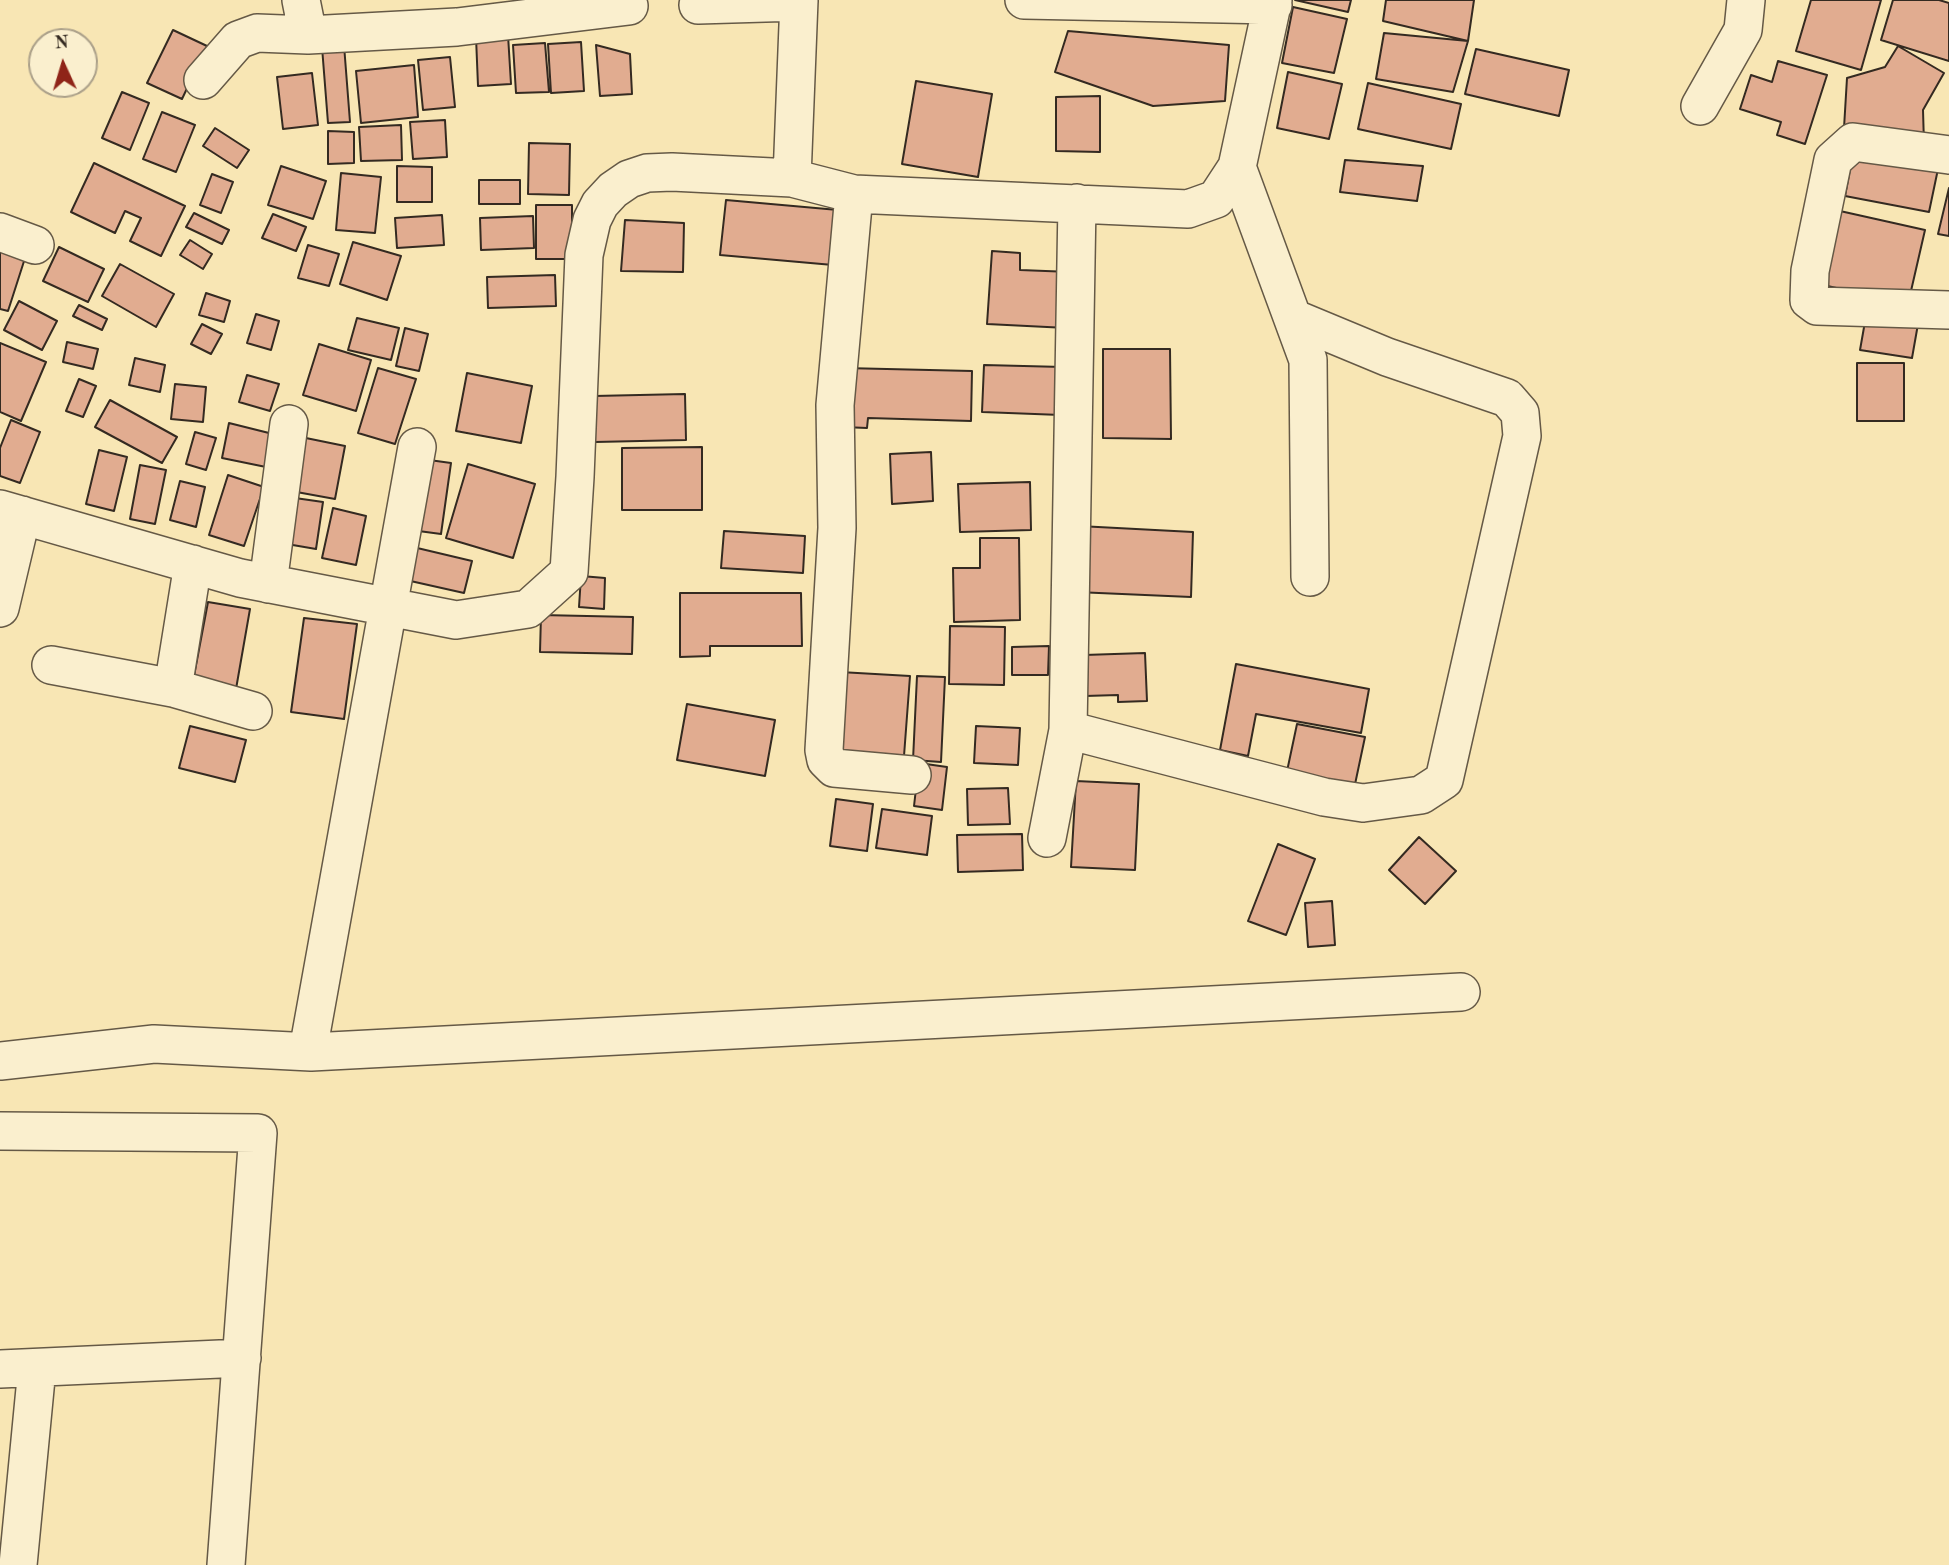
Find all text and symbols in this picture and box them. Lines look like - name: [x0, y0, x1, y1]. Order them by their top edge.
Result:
- north arrow: [28, 28, 98, 98]
- text: N: [54, 34, 70, 54]

